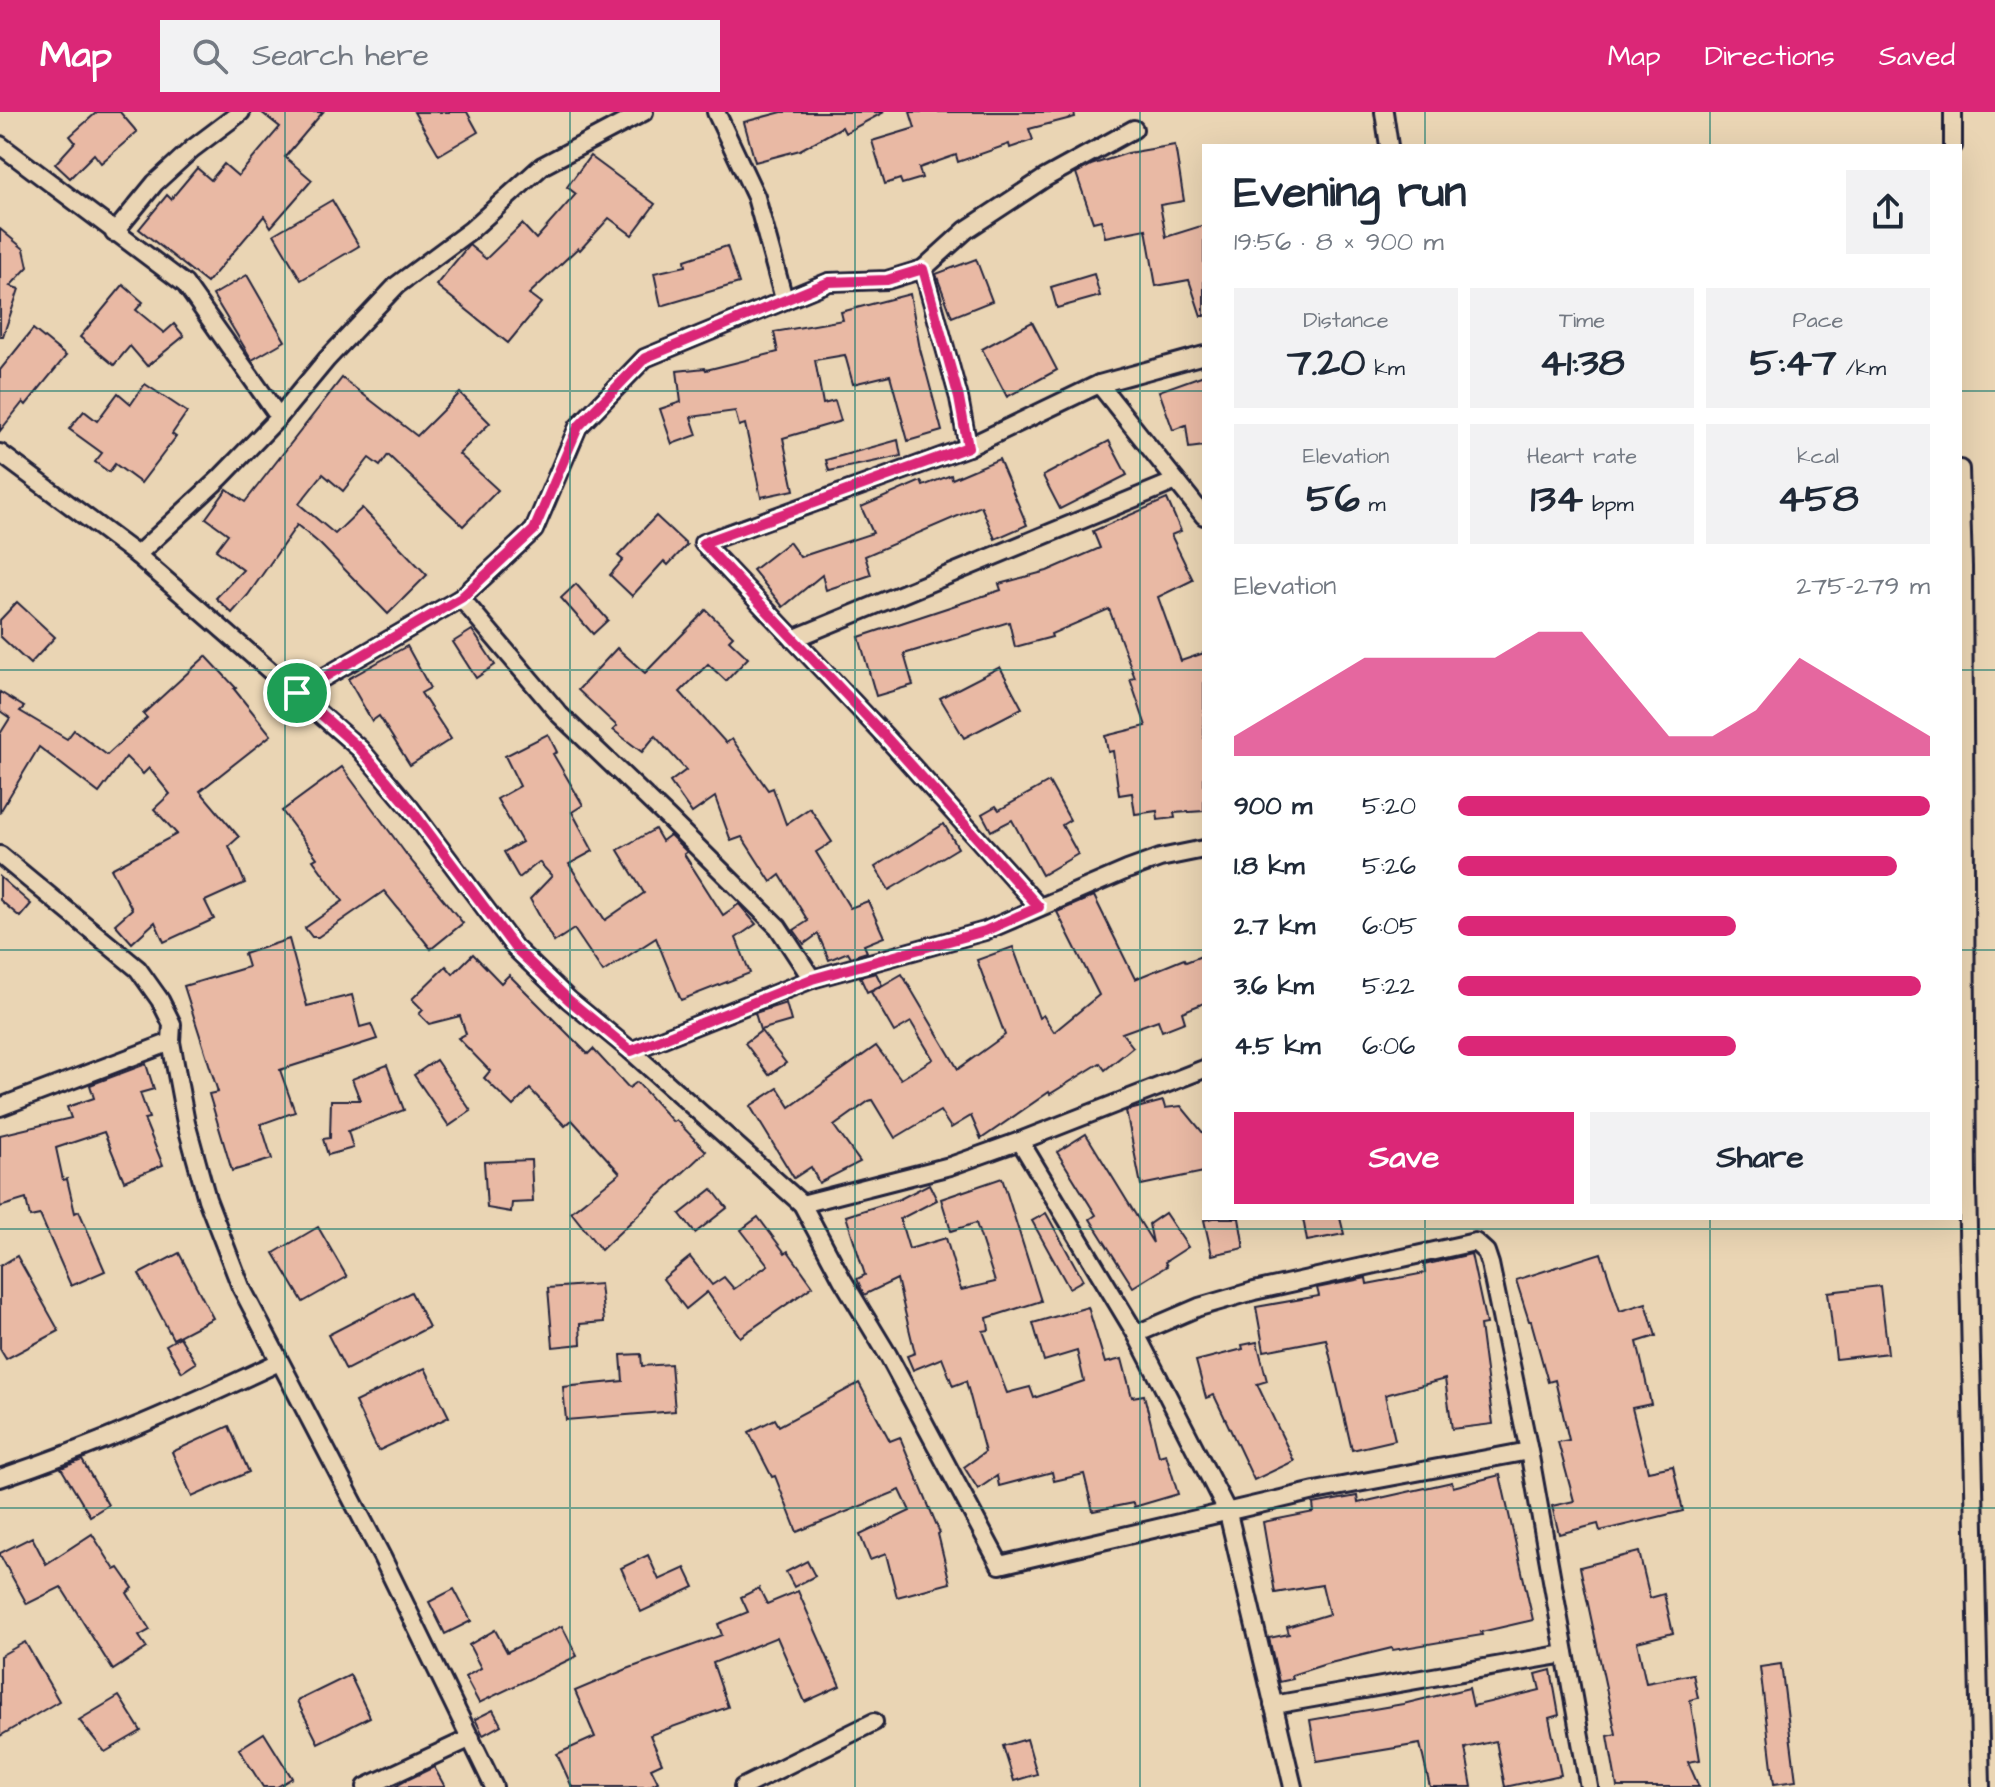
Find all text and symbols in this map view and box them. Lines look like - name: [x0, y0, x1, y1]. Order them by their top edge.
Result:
- search box: [160, 20, 720, 92]
- text: Map: [40, 30, 112, 82]
- icon: search: [188, 34, 232, 78]
- text: Search here: [252, 35, 429, 77]
- text: Map: [1608, 37, 1661, 76]
- text: Directions: [1705, 37, 1835, 76]
- text: Saved: [1879, 37, 1955, 76]
- text: Evening run: [1234, 163, 1466, 224]
- button: share: [1846, 170, 1930, 254]
- text: 19:56 · 8 × 900 m: [1234, 224, 1444, 260]
- text: Distance: [1303, 305, 1389, 336]
- text: Time: [1559, 305, 1605, 336]
- text: Pace: [1792, 305, 1844, 336]
- text: 7.20: [1287, 336, 1365, 391]
- text: 41:38: [1539, 336, 1625, 391]
- text: 5:47: [1750, 336, 1837, 391]
- text: km: [1365, 353, 1405, 384]
- text: /km: [1837, 353, 1886, 384]
- text: Elevation: [1303, 441, 1389, 472]
- text: Heart rate: [1527, 441, 1637, 472]
- text: kcal: [1797, 441, 1839, 472]
- text: 56: [1306, 472, 1360, 527]
- text: 134: [1530, 472, 1583, 527]
- text: 458: [1777, 472, 1859, 527]
- text: m: [1360, 489, 1386, 520]
- text: bpm: [1583, 489, 1634, 520]
- text: Elevation: [1234, 568, 1336, 604]
- text: 275–279 m: [1796, 568, 1930, 604]
- pin: [263, 659, 331, 727]
- icon: arrive: [275, 671, 319, 715]
- text: 900 m: [1234, 788, 1312, 824]
- text: 5:20: [1362, 788, 1416, 824]
- text: 1.8 km: [1234, 848, 1304, 884]
- text: 5:26: [1362, 848, 1416, 884]
- text: 2.7 km: [1234, 908, 1315, 944]
- text: 6:05: [1362, 908, 1417, 944]
- text: 3.6 km: [1234, 968, 1314, 1004]
- text: 5:22: [1362, 968, 1415, 1004]
- text: 4.5 km: [1234, 1028, 1320, 1064]
- text: 6:06: [1362, 1028, 1415, 1064]
- button: Save: [1234, 1112, 1574, 1204]
- button: Share: [1590, 1112, 1930, 1204]

